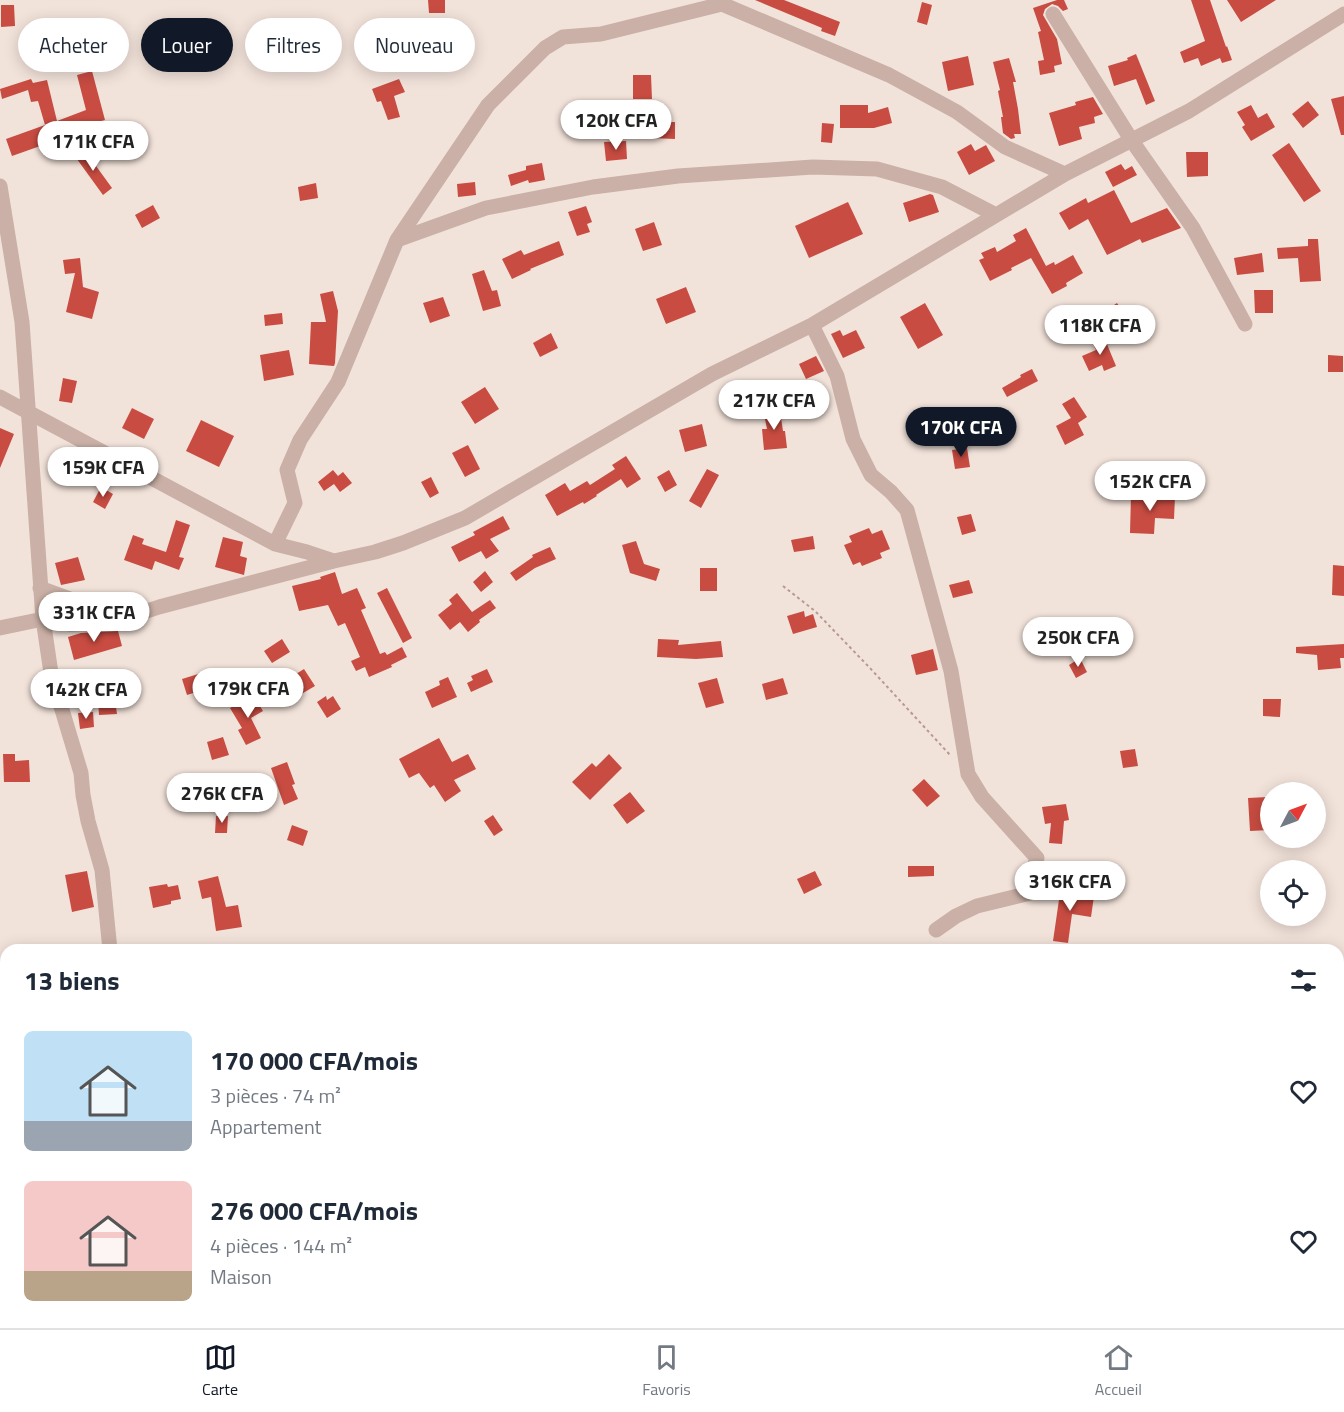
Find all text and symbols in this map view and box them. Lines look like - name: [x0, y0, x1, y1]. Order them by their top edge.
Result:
- chip: Acheter: [18, 18, 129, 72]
- chip: Louer: [141, 18, 233, 72]
- chip: Filtres: [245, 18, 342, 72]
- chip: Nouveau: [354, 18, 475, 72]
- pin: 120K CFA: [554, 100, 678, 151]
- text: 120K CFA: [575, 104, 657, 135]
- pin: 171K CFA: [31, 121, 155, 172]
- text: 171K CFA: [52, 125, 134, 156]
- pin: 118K CFA: [1038, 305, 1162, 356]
- text: 118K CFA: [1059, 309, 1141, 340]
- pin: 217K CFA: [712, 380, 836, 431]
- text: 217K CFA: [733, 384, 815, 415]
- pin: 170K CFA: [899, 407, 1023, 458]
- text: 170K CFA: [920, 411, 1002, 442]
- pin: 159K CFA: [41, 447, 165, 498]
- text: 159K CFA: [62, 451, 144, 482]
- pin: 152K CFA: [1088, 461, 1212, 512]
- text: 152K CFA: [1109, 465, 1191, 496]
- pin: 331K CFA: [32, 592, 156, 643]
- text: 331K CFA: [53, 596, 135, 627]
- pin: 250K CFA: [1016, 617, 1140, 668]
- text: 250K CFA: [1037, 621, 1119, 652]
- pin: 179K CFA: [186, 668, 310, 719]
- pin: 142K CFA: [24, 669, 148, 720]
- text: 179K CFA: [207, 672, 289, 703]
- text: 142K CFA: [45, 673, 127, 704]
- pin: 276K CFA: [160, 773, 284, 824]
- text: 276K CFA: [181, 777, 263, 808]
- north arrow: [1260, 782, 1326, 848]
- map controls: [1260, 782, 1326, 926]
- button: locate: [1260, 860, 1326, 926]
- pin: 316K CFA: [1008, 861, 1132, 912]
- text: 316K CFA: [1029, 865, 1111, 896]
- text: 13 biens: [24, 961, 120, 1000]
- icon: filters: [1287, 964, 1320, 997]
- text: 170 000 CFA/mois: [210, 1041, 418, 1080]
- icon: home: [72, 1055, 144, 1127]
- icon: heart: [1287, 1075, 1320, 1108]
- text: 3 pièces · 74 m²: [210, 1080, 341, 1111]
- text: Appartement: [210, 1111, 322, 1142]
- text: 276 000 CFA/mois: [210, 1191, 418, 1230]
- icon: home: [72, 1205, 144, 1277]
- icon: heart: [1287, 1225, 1320, 1258]
- text: 4 pièces · 144 m²: [210, 1230, 352, 1261]
- text: Maison: [210, 1261, 272, 1292]
- tab: Carte: [202, 1341, 238, 1401]
- tab: Favoris: [642, 1341, 691, 1401]
- tab: Accueil: [1095, 1341, 1142, 1401]

